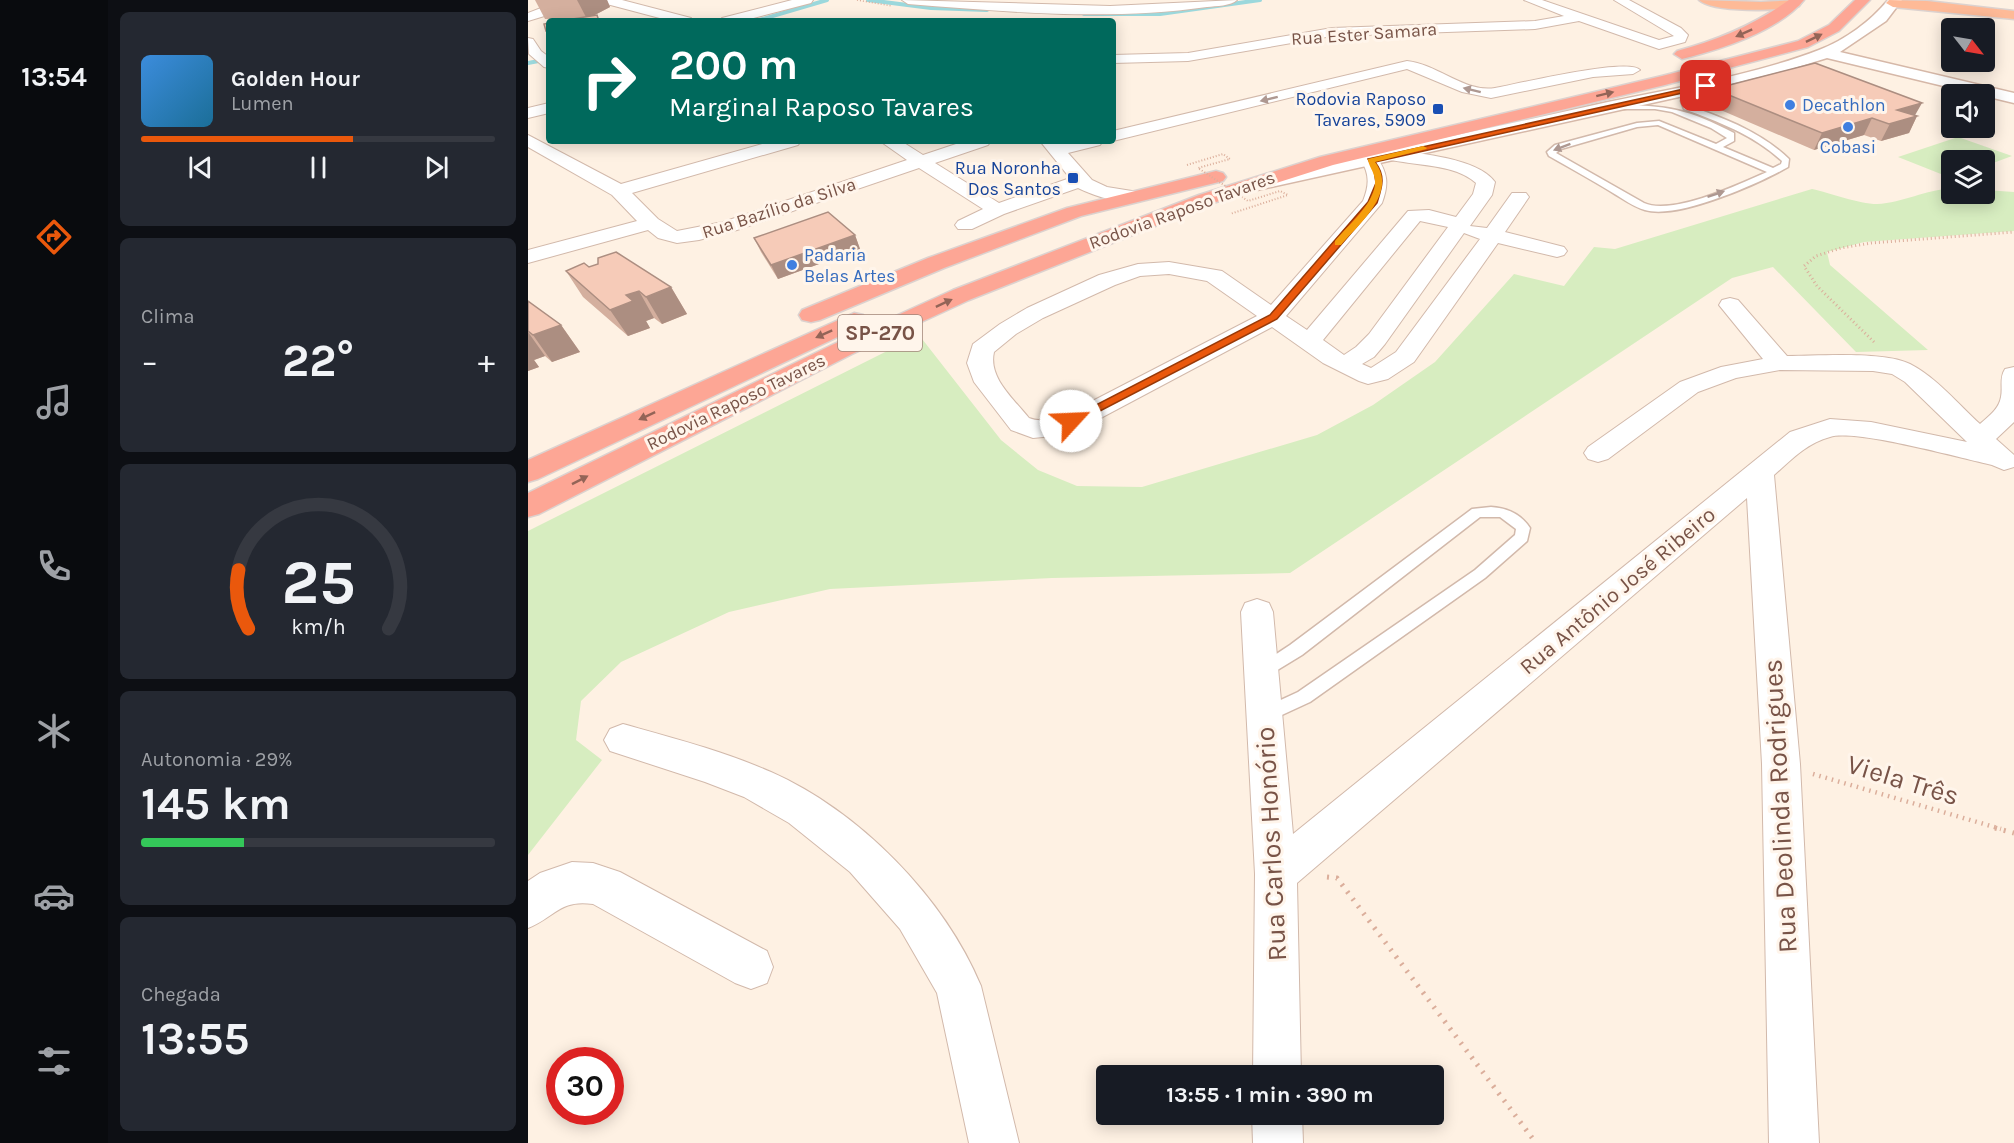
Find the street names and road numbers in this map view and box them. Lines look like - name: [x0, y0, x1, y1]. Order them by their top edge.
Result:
- street label: Rua Ester Samara: [1290, 18, 1438, 50]
- street label: Rodovia Raposo Tavares: [1086, 166, 1278, 254]
- street label: Rua Bazílio da Silva: [699, 173, 859, 243]
- road number: SP-270: [838, 315, 922, 351]
- street label: Rodovia Raposo Tavares: [643, 349, 829, 455]
- street label: Rua Antônio José Ribeiro: [1515, 501, 1721, 680]
- street label: Rua Deolinda Rodrigues: [1756, 658, 1804, 954]
- street label: Rua Carlos Honório: [1249, 726, 1293, 962]
- street label: Viela Três: [1843, 748, 1963, 812]

